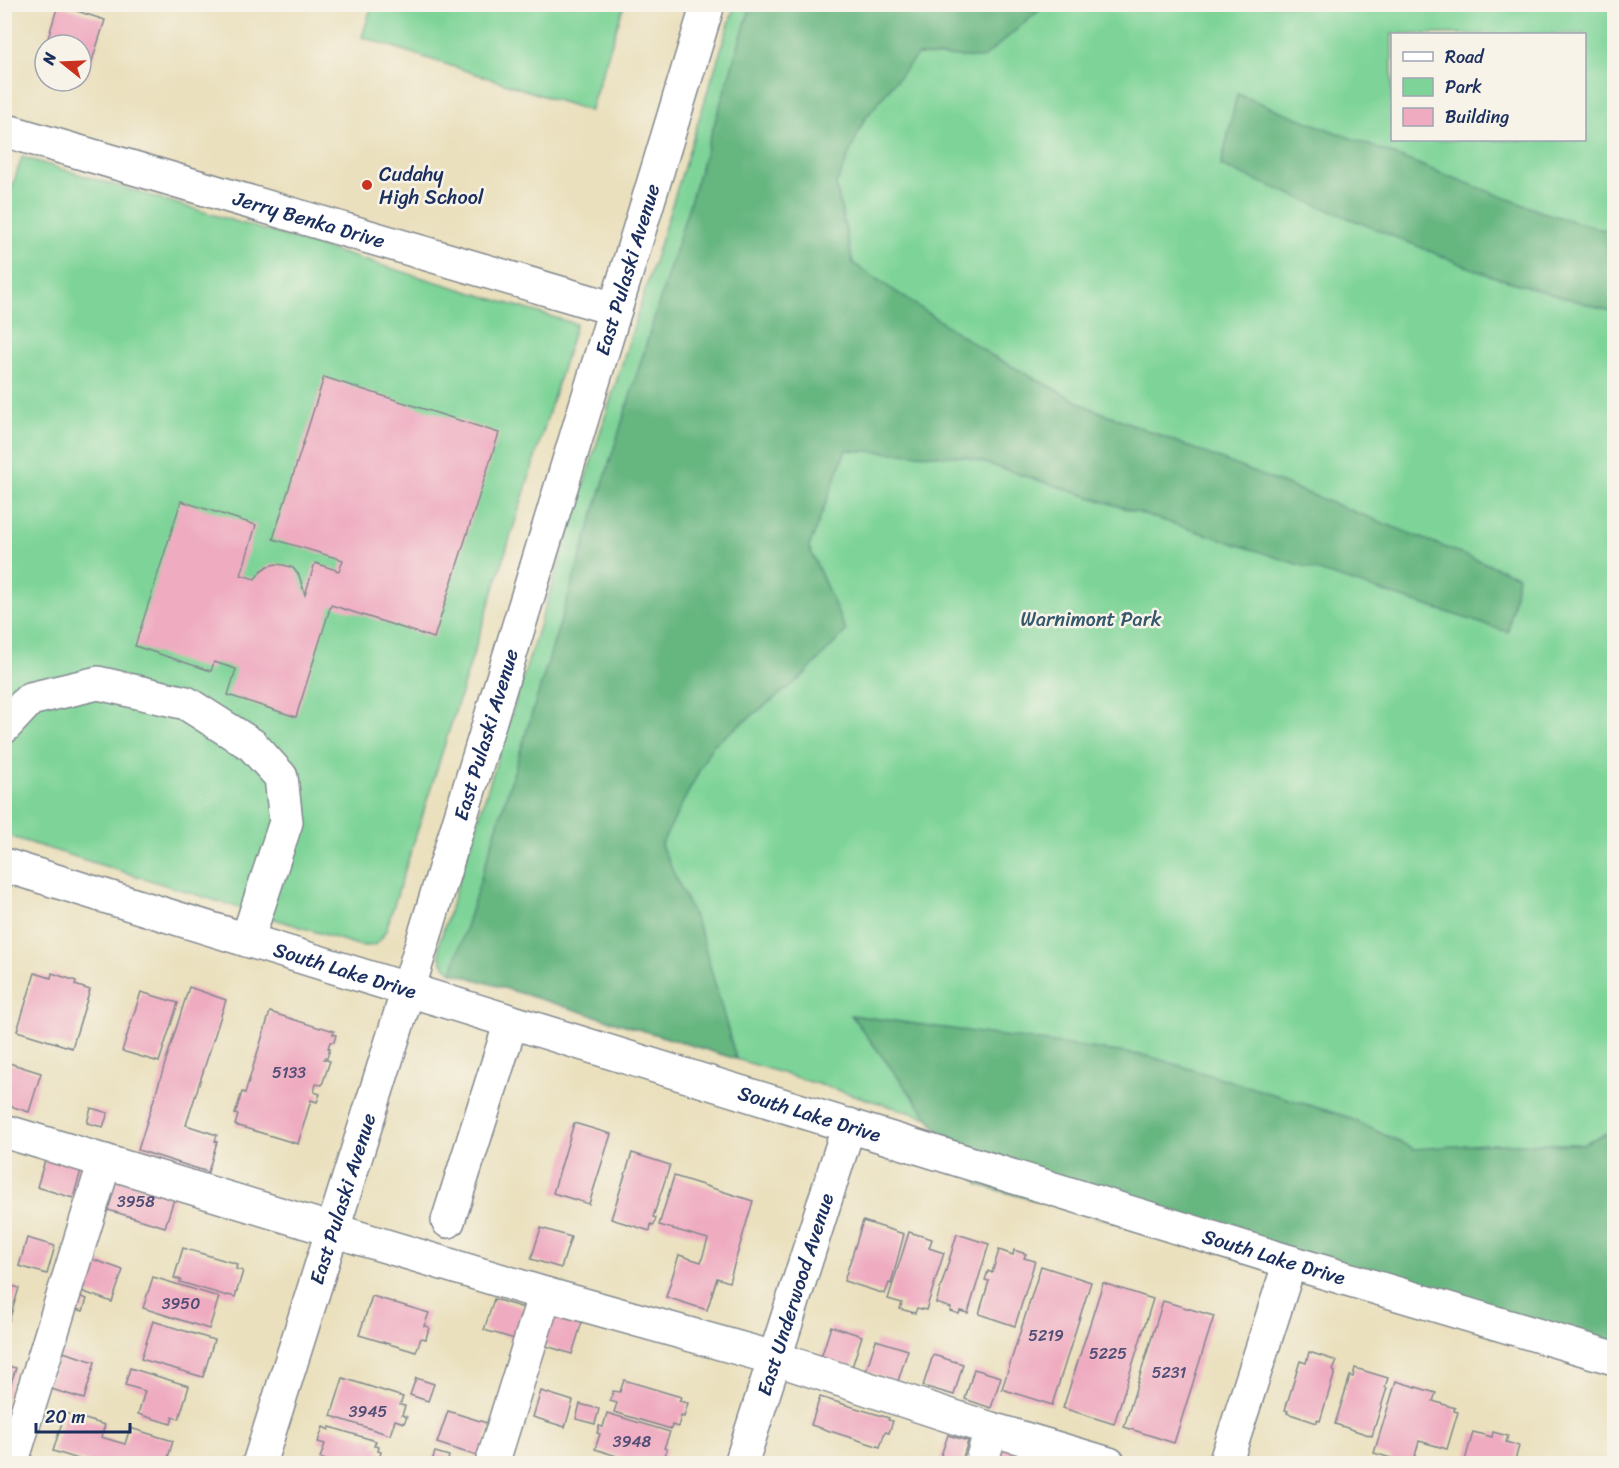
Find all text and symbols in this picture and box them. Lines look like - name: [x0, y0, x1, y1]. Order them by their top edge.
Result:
- north arrow: [33, 33, 93, 93]
- legend: [1391, 33, 1586, 141]
- text: Road: [1445, 41, 1485, 73]
- text: N: [33, 48, 65, 69]
- text: Park: [1445, 71, 1482, 103]
- text: Building: [1445, 101, 1509, 133]
- place label: Cudahy High School: [379, 157, 485, 215]
- marker: Cudahy High School: [360, 178, 374, 192]
- street label: East Pulaski Avenue: [585, 179, 670, 360]
- street label: Jerry Benka Drive: [228, 180, 389, 258]
- park label: Warnimont Park: [1021, 602, 1162, 637]
- street label: East Pulaski Avenue: [443, 644, 528, 825]
- street label: South Lake Drive: [269, 932, 421, 1009]
- house number: 5133: [272, 1058, 306, 1087]
- street label: South Lake Drive: [734, 1075, 886, 1152]
- street label: East Pulaski Avenue: [299, 1109, 386, 1289]
- house number: 3958: [117, 1187, 155, 1216]
- street label: East Underwood Avenue: [746, 1188, 844, 1400]
- street label: South Lake Drive: [1198, 1218, 1350, 1295]
- house number: 3950: [162, 1289, 200, 1318]
- house number: 5219: [1028, 1321, 1064, 1350]
- house number: 5225: [1089, 1339, 1127, 1368]
- house number: 5231: [1152, 1358, 1186, 1387]
- scale bar: [36, 1396, 130, 1434]
- house number: 3945: [349, 1397, 387, 1426]
- text: 20 m: [45, 1401, 85, 1433]
- house number: 3948: [613, 1427, 651, 1456]

